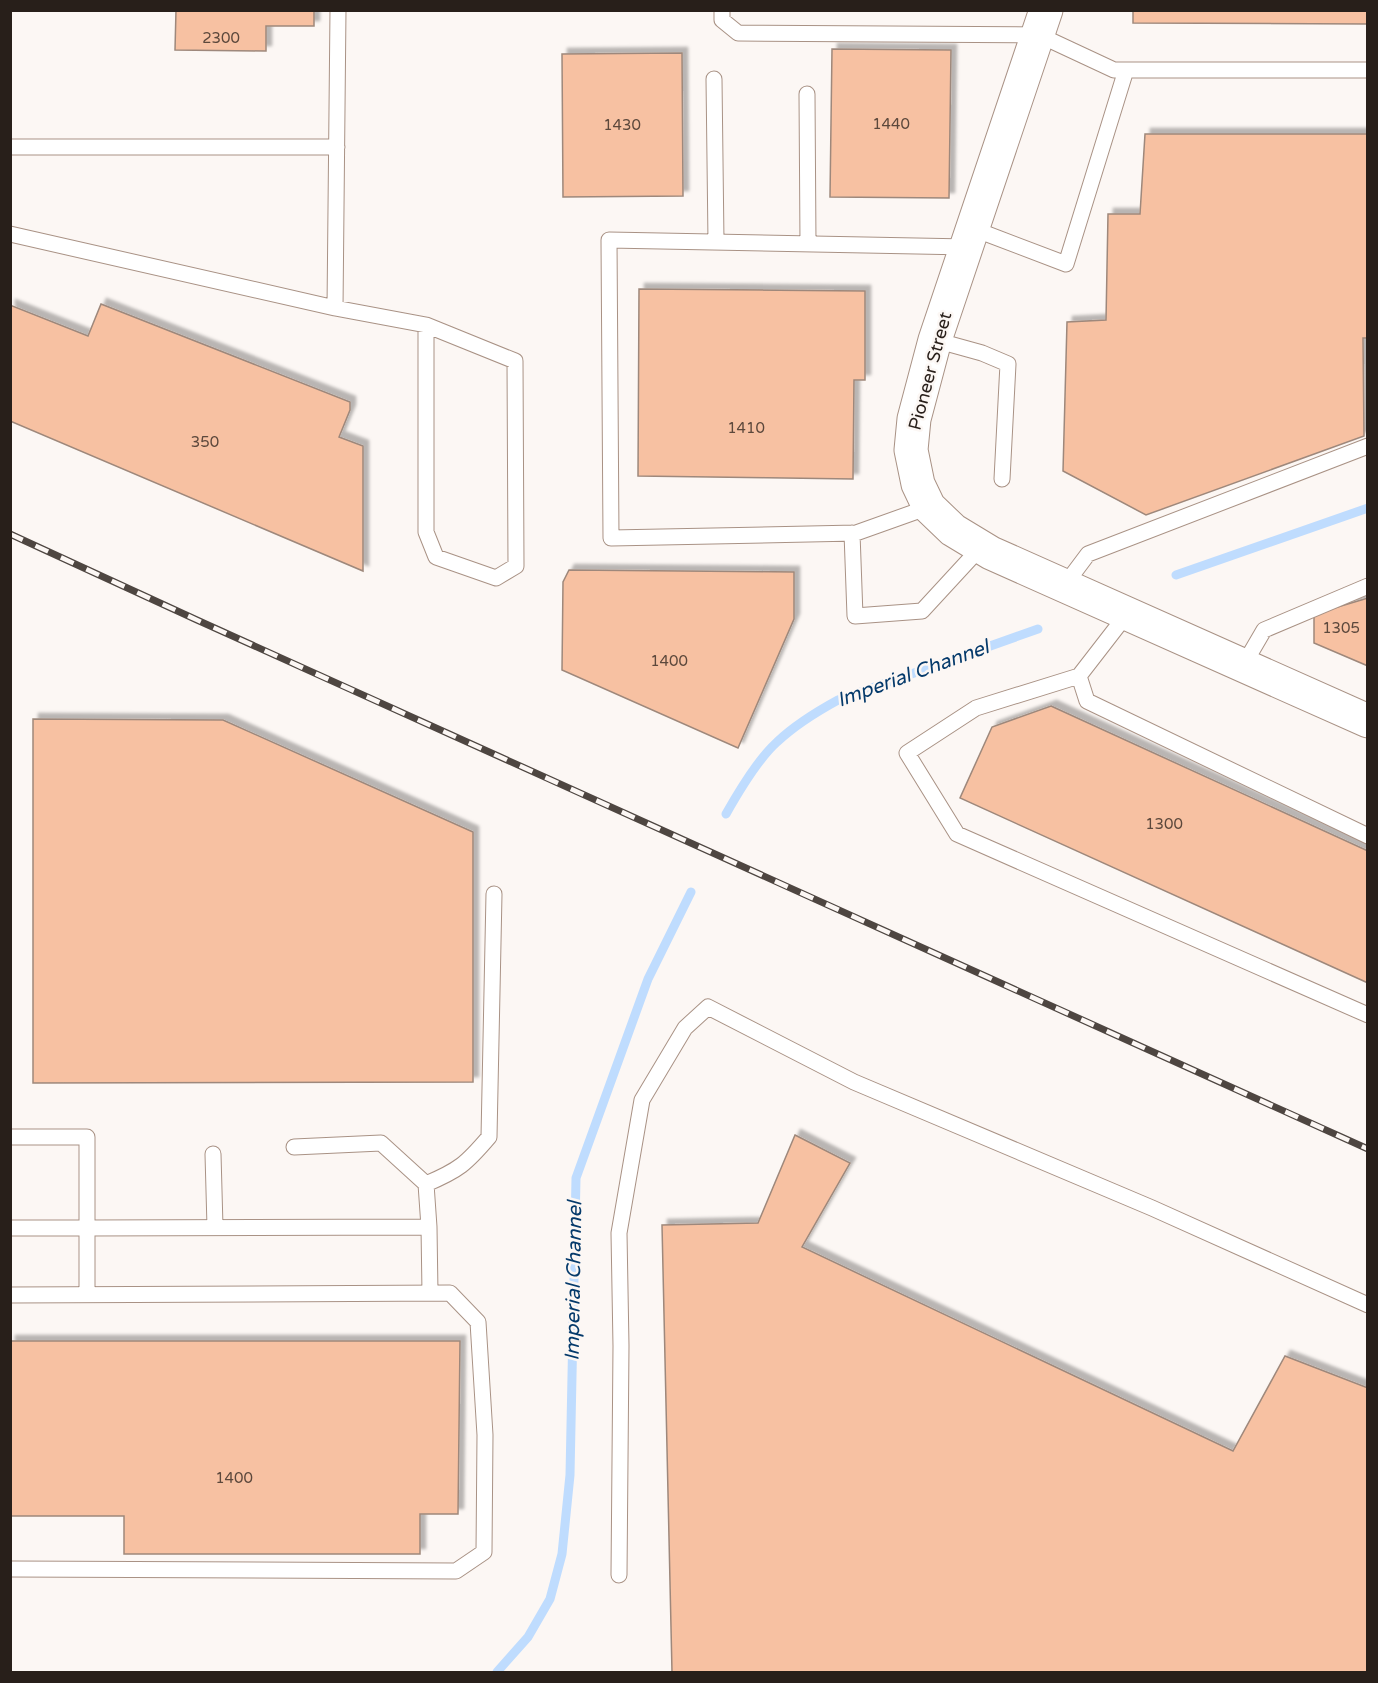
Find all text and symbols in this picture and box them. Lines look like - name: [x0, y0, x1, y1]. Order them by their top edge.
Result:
- house number: 2300: [202, 29, 240, 47]
- house number: 1440: [872, 115, 910, 133]
- house number: 1430: [603, 116, 641, 134]
- street label: Pioneer Street: [904, 309, 956, 433]
- house number: 1410: [727, 419, 765, 437]
- house number: 350: [191, 433, 219, 451]
- house number: 1305: [1322, 619, 1360, 637]
- water label: Imperial Channel: [834, 635, 994, 713]
- house number: 1400: [650, 652, 688, 670]
- house number: 1300: [1145, 815, 1183, 833]
- water label: Imperial Channel: [561, 1199, 587, 1361]
- house number: 1400: [215, 1469, 253, 1487]

